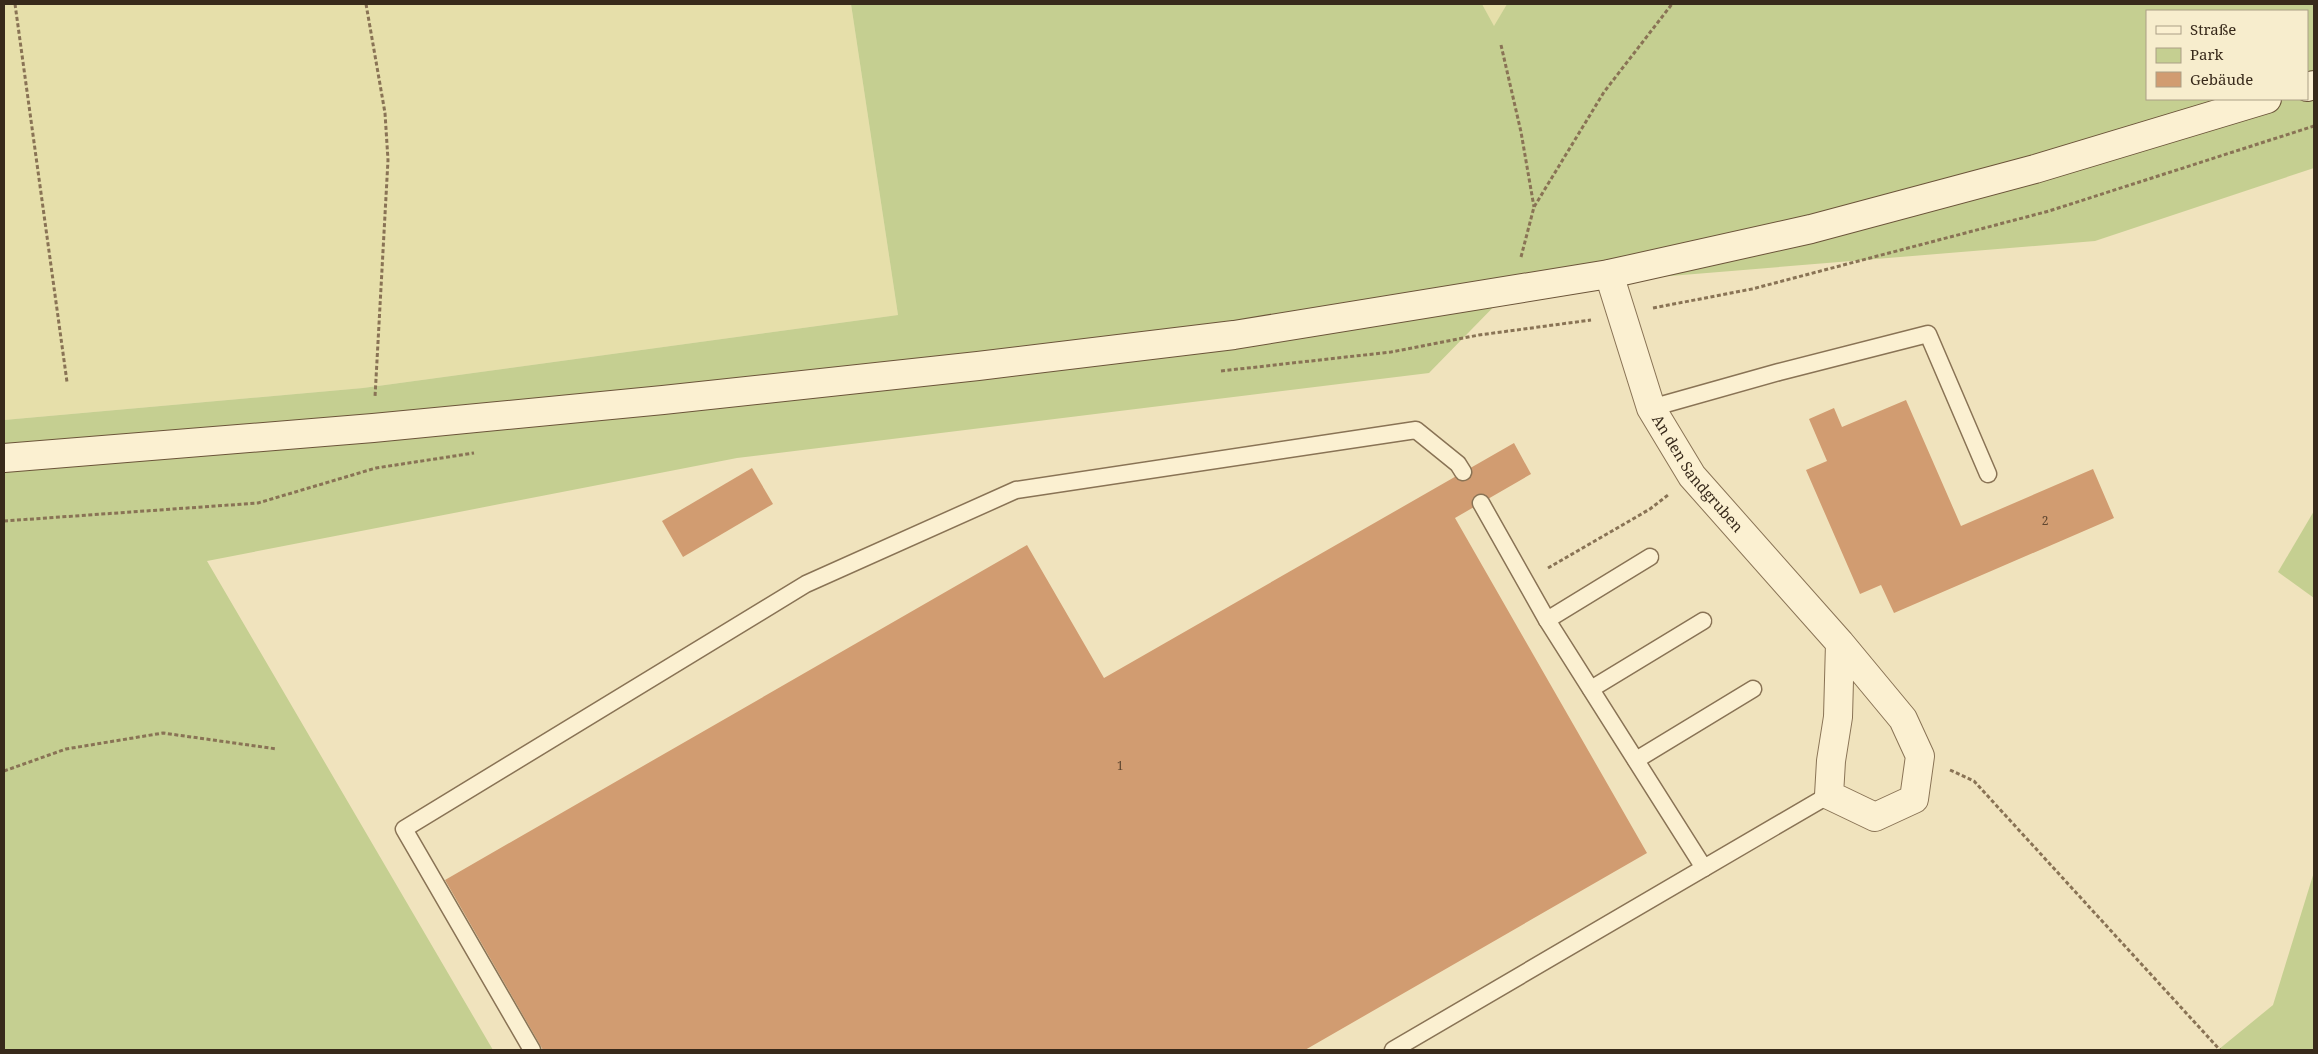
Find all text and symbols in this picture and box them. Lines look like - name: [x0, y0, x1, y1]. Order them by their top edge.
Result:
- legend: [2146, 10, 2308, 100]
- text: Straße: [2190, 19, 2236, 39]
- text: Park: [2190, 44, 2224, 64]
- text: Gebäude: [2190, 69, 2253, 89]
- street label: An den Sandgruben: [1648, 410, 1748, 536]
- house number: 2: [2042, 512, 2048, 529]
- house number: 1: [1117, 757, 1123, 774]

